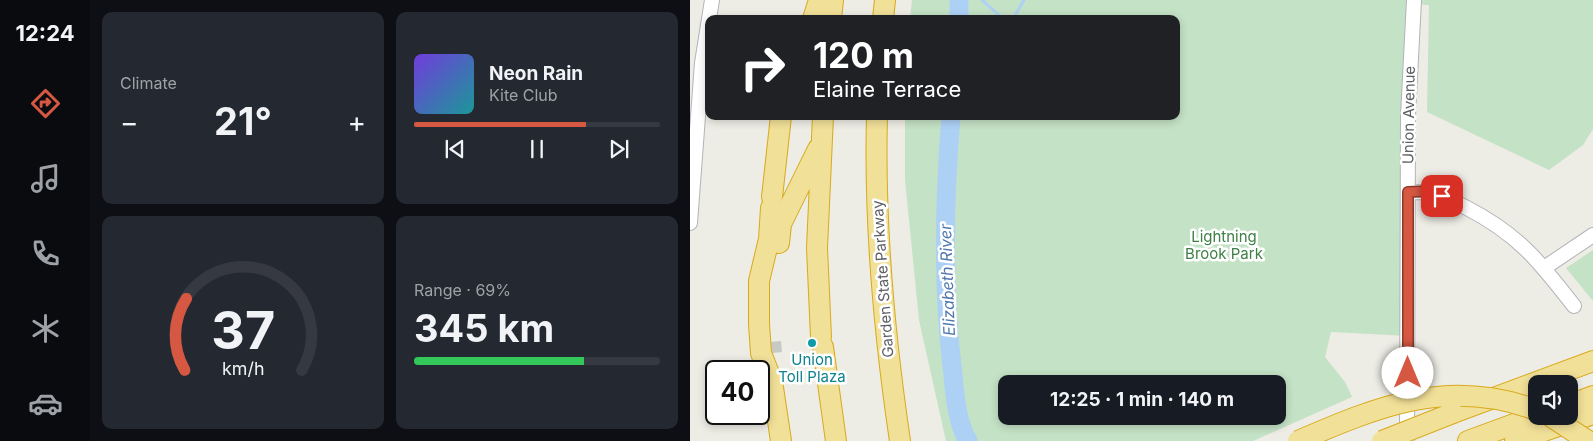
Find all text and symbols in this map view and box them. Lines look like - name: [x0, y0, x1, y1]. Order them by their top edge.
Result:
- text: 12:24: [15, 20, 75, 46]
- text: 120 m: [813, 34, 914, 76]
- icon: right: [730, 35, 795, 100]
- text: Neon Rain: [489, 62, 583, 85]
- street label: Union Avenue: [1398, 66, 1419, 164]
- text: Climate: [120, 73, 177, 93]
- text: Elaine Terrace: [813, 76, 961, 102]
- text: Kite Club: [489, 85, 558, 105]
- icon: directions: [28, 86, 63, 121]
- text: 21°: [214, 98, 272, 144]
- text: −: [120, 105, 139, 139]
- text: +: [347, 105, 366, 139]
- icon: previous: [441, 135, 469, 163]
- icon: pause: [523, 135, 551, 163]
- icon: next: [605, 135, 633, 163]
- icon: music: [28, 161, 63, 196]
- pin: [1421, 175, 1463, 217]
- icon: arrive: [1428, 182, 1456, 210]
- street label: Garden State Parkway: [867, 199, 897, 358]
- water label: Elizabeth River: [935, 223, 959, 336]
- park label: Lightning Brook Park: [1185, 227, 1264, 263]
- icon: phone: [28, 236, 63, 271]
- text: Range · 69%: [414, 280, 511, 300]
- text: 37: [211, 299, 275, 362]
- text: 345 km: [414, 305, 554, 351]
- icon: climate: [28, 311, 63, 346]
- marker: Union Toll Plaza: [806, 337, 818, 349]
- position arrow: [1381, 346, 1433, 398]
- place label: Union Toll Plaza: [778, 350, 846, 386]
- text: km/h: [222, 358, 264, 379]
- speed limit sign: 40: [705, 360, 770, 425]
- map controls: [1528, 375, 1578, 425]
- button: sound: [1528, 375, 1578, 425]
- icon: car: [28, 386, 63, 421]
- text: 12:25 · 1 min · 140 m: [1050, 388, 1234, 411]

